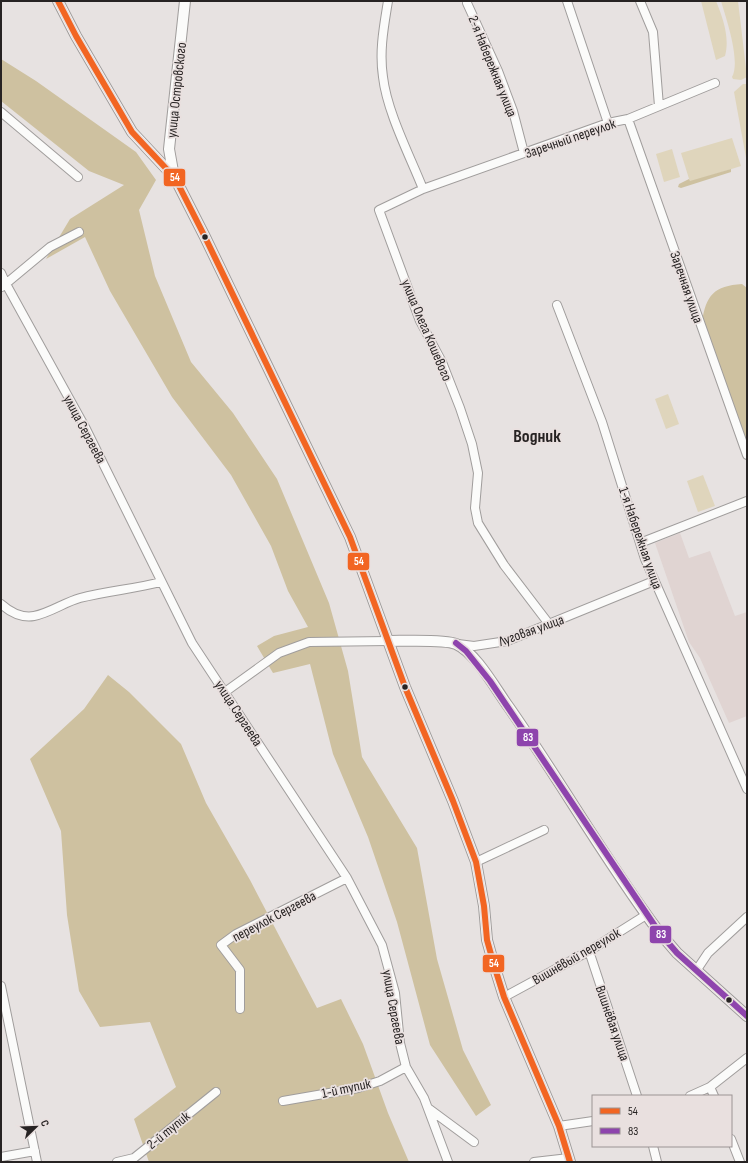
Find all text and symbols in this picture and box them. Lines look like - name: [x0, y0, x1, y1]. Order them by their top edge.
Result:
- street label: 2-я Набережная улица: [464, 13, 521, 119]
- street label: улица Островского: [163, 41, 190, 139]
- street label: Заречный переулок: [523, 115, 618, 162]
- line badge: 54: [163, 168, 186, 187]
- text: 54: [170, 171, 180, 184]
- unlabelled marker: [200, 232, 210, 242]
- street label: Заречная улица: [666, 249, 707, 325]
- street label: улица Олега Кошевого: [397, 277, 456, 384]
- street label: улица Сергеева: [59, 392, 110, 466]
- district label: Водник: [513, 426, 561, 447]
- street label: 1-я Набережная улица: [615, 485, 666, 592]
- line badge: 54: [347, 552, 370, 571]
- text: 54: [354, 555, 364, 568]
- street label: Луговая улица: [495, 611, 566, 650]
- street label: улица Сергеева: [211, 677, 266, 749]
- unlabelled marker: [400, 682, 410, 692]
- line badge: 83: [516, 728, 539, 747]
- text: 83: [523, 731, 533, 744]
- street label: переулок Сергеева: [229, 887, 319, 946]
- street label: Вишнёвый переулок: [529, 924, 624, 988]
- line badge: 83: [649, 925, 672, 944]
- text: 83: [656, 928, 666, 941]
- line badge: 54: [482, 954, 505, 973]
- text: 54: [489, 957, 499, 970]
- street label: улица Сергеева: [379, 969, 408, 1046]
- street label: Вишнёвая улица: [592, 983, 633, 1063]
- unlabelled marker: [724, 995, 734, 1005]
- street label: 1-й тупик: [320, 1075, 373, 1102]
- legend: [592, 1095, 732, 1147]
- text: 54: [628, 1104, 638, 1119]
- north arrow: [16, 1107, 56, 1147]
- street label: 2-й тупик: [143, 1107, 194, 1153]
- text: С: [38, 1118, 52, 1129]
- text: 83: [628, 1124, 638, 1139]

